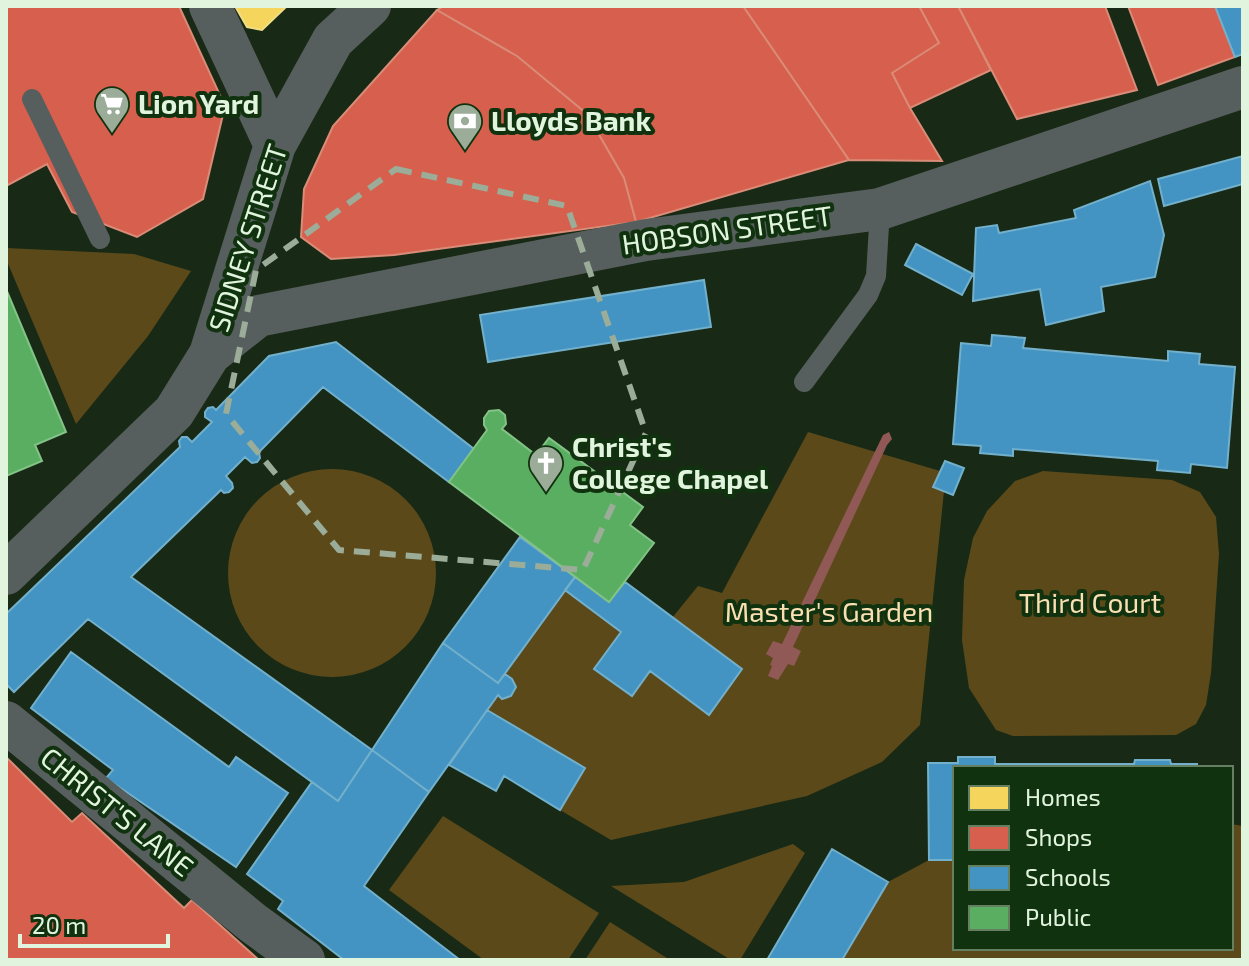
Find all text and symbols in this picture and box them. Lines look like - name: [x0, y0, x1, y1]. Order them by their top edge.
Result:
- supermarket icon: Lion Yard: [93, 85, 131, 135]
- place label: Lion Yard: [138, 86, 259, 120]
- bank icon: Lloyds Bank: [446, 102, 484, 152]
- place label: Lloyds Bank: [491, 103, 651, 137]
- street label: SIDNEY STREET: [201, 140, 293, 336]
- street label: HOBSON STREET: [619, 197, 834, 261]
- place label: Christ's College Chapel: [572, 429, 769, 495]
- church icon: Christ's College Chapel: [527, 444, 565, 494]
- park label: Third Court: [1019, 585, 1161, 619]
- park label: Master's Garden: [725, 594, 933, 628]
- street label: CHRIST'S LANE: [35, 739, 201, 883]
- legend: [953, 766, 1233, 950]
- text: Homes: [1025, 782, 1101, 811]
- text: Shops: [1025, 822, 1092, 851]
- text: Schools: [1025, 862, 1111, 891]
- scale bar: [20, 898, 168, 948]
- text: Public: [1025, 902, 1091, 931]
- text: 20 m: [32, 910, 86, 939]

